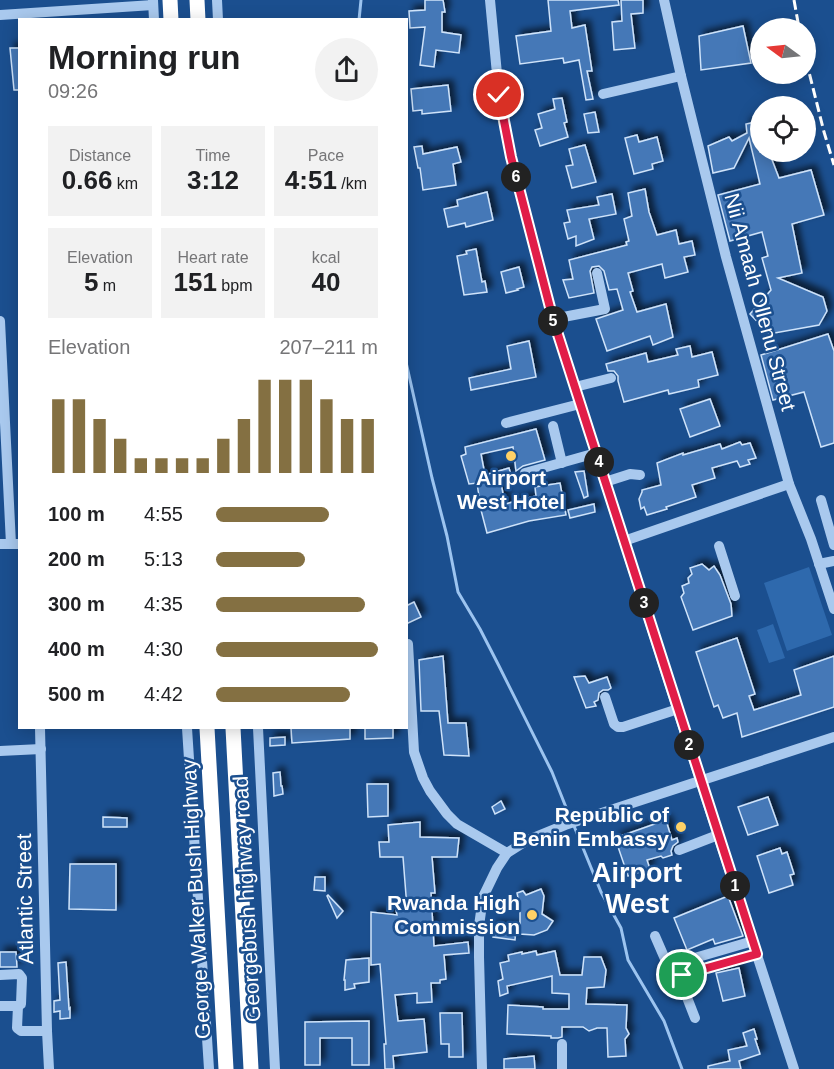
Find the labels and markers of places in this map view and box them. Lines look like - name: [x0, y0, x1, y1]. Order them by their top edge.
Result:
- pin: [473, 69, 524, 120]
- pin: 6: [501, 162, 531, 192]
- pin: 5: [538, 306, 568, 336]
- pin: 4: [584, 447, 614, 477]
- marker: Airport West Hotel: [504, 449, 518, 463]
- place label: Airport West Hotel: [457, 466, 565, 513]
- pin: 3: [629, 588, 659, 618]
- pin: 2: [674, 730, 704, 760]
- place label: Republic of Benin Embassy: [513, 803, 670, 850]
- marker: Republic of Benin Embassy: [674, 820, 688, 834]
- pin: 1: [720, 871, 750, 901]
- place label: Rwanda High Commission: [387, 891, 520, 938]
- marker: Rwanda High Commission: [525, 908, 539, 922]
- pin: [656, 949, 707, 1000]

